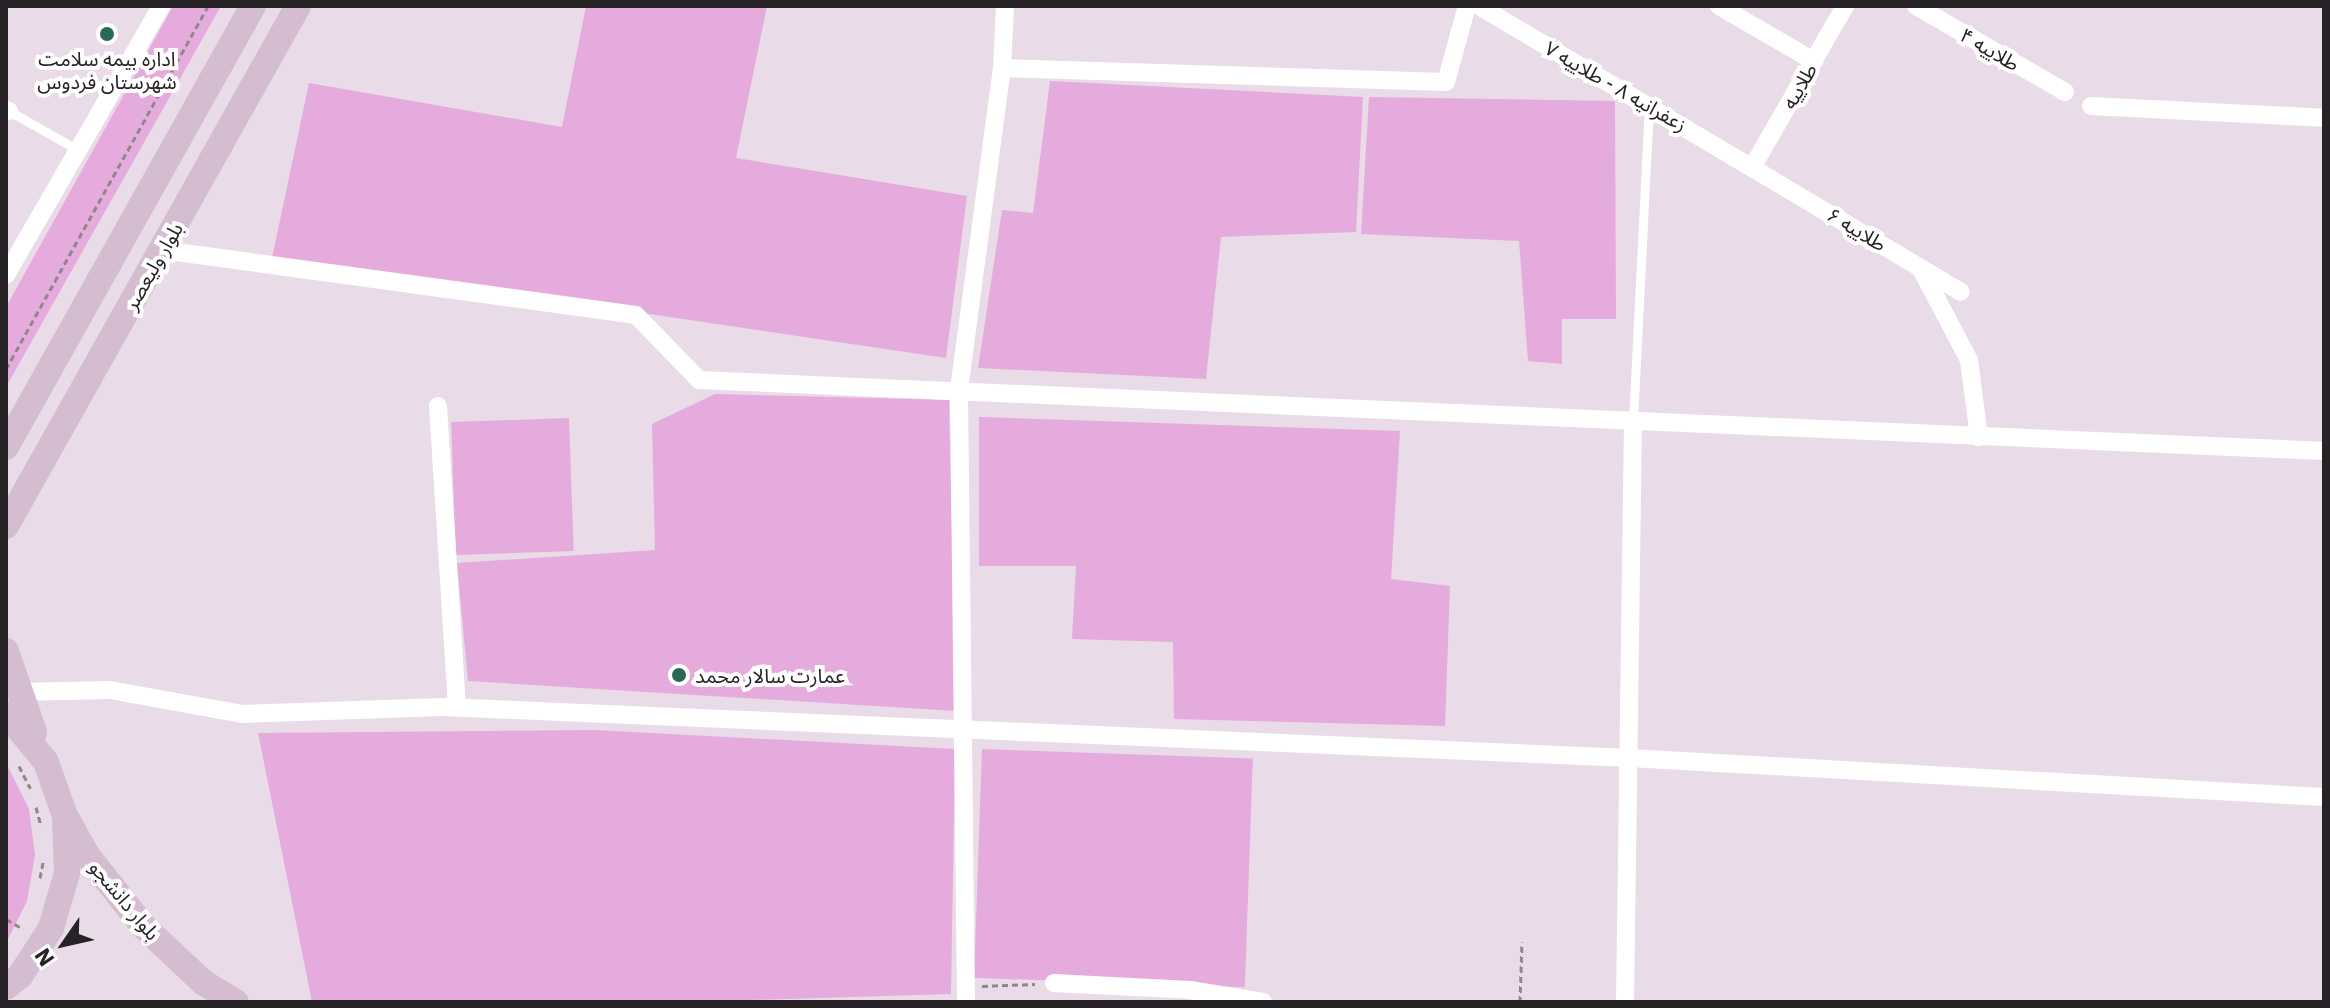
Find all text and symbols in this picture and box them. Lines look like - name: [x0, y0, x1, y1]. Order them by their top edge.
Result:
- street label: طلاییه ۴: [1956, 22, 2024, 76]
- marker: اداره بیمه سلامت شهرستان فردوس: [98, 25, 116, 43]
- street label: زعفرانیه ۸ - طلاییه ۷: [1541, 36, 1691, 136]
- place label: اداره بیمه سلامت شهرستان فردوس: [37, 46, 177, 93]
- street label: طلاییه: [1776, 59, 1822, 113]
- street label: طلاییه ۶: [1823, 202, 1891, 256]
- street label: بلوار ولیعصر: [118, 218, 188, 314]
- place label: عمارت سالار محمد: [695, 663, 845, 687]
- marker: عمارت سالار محمد: [670, 666, 688, 684]
- street label: بلوار دانشجو: [85, 855, 165, 945]
- north arrow: [24, 904, 104, 984]
- text: N: [27, 943, 60, 972]

